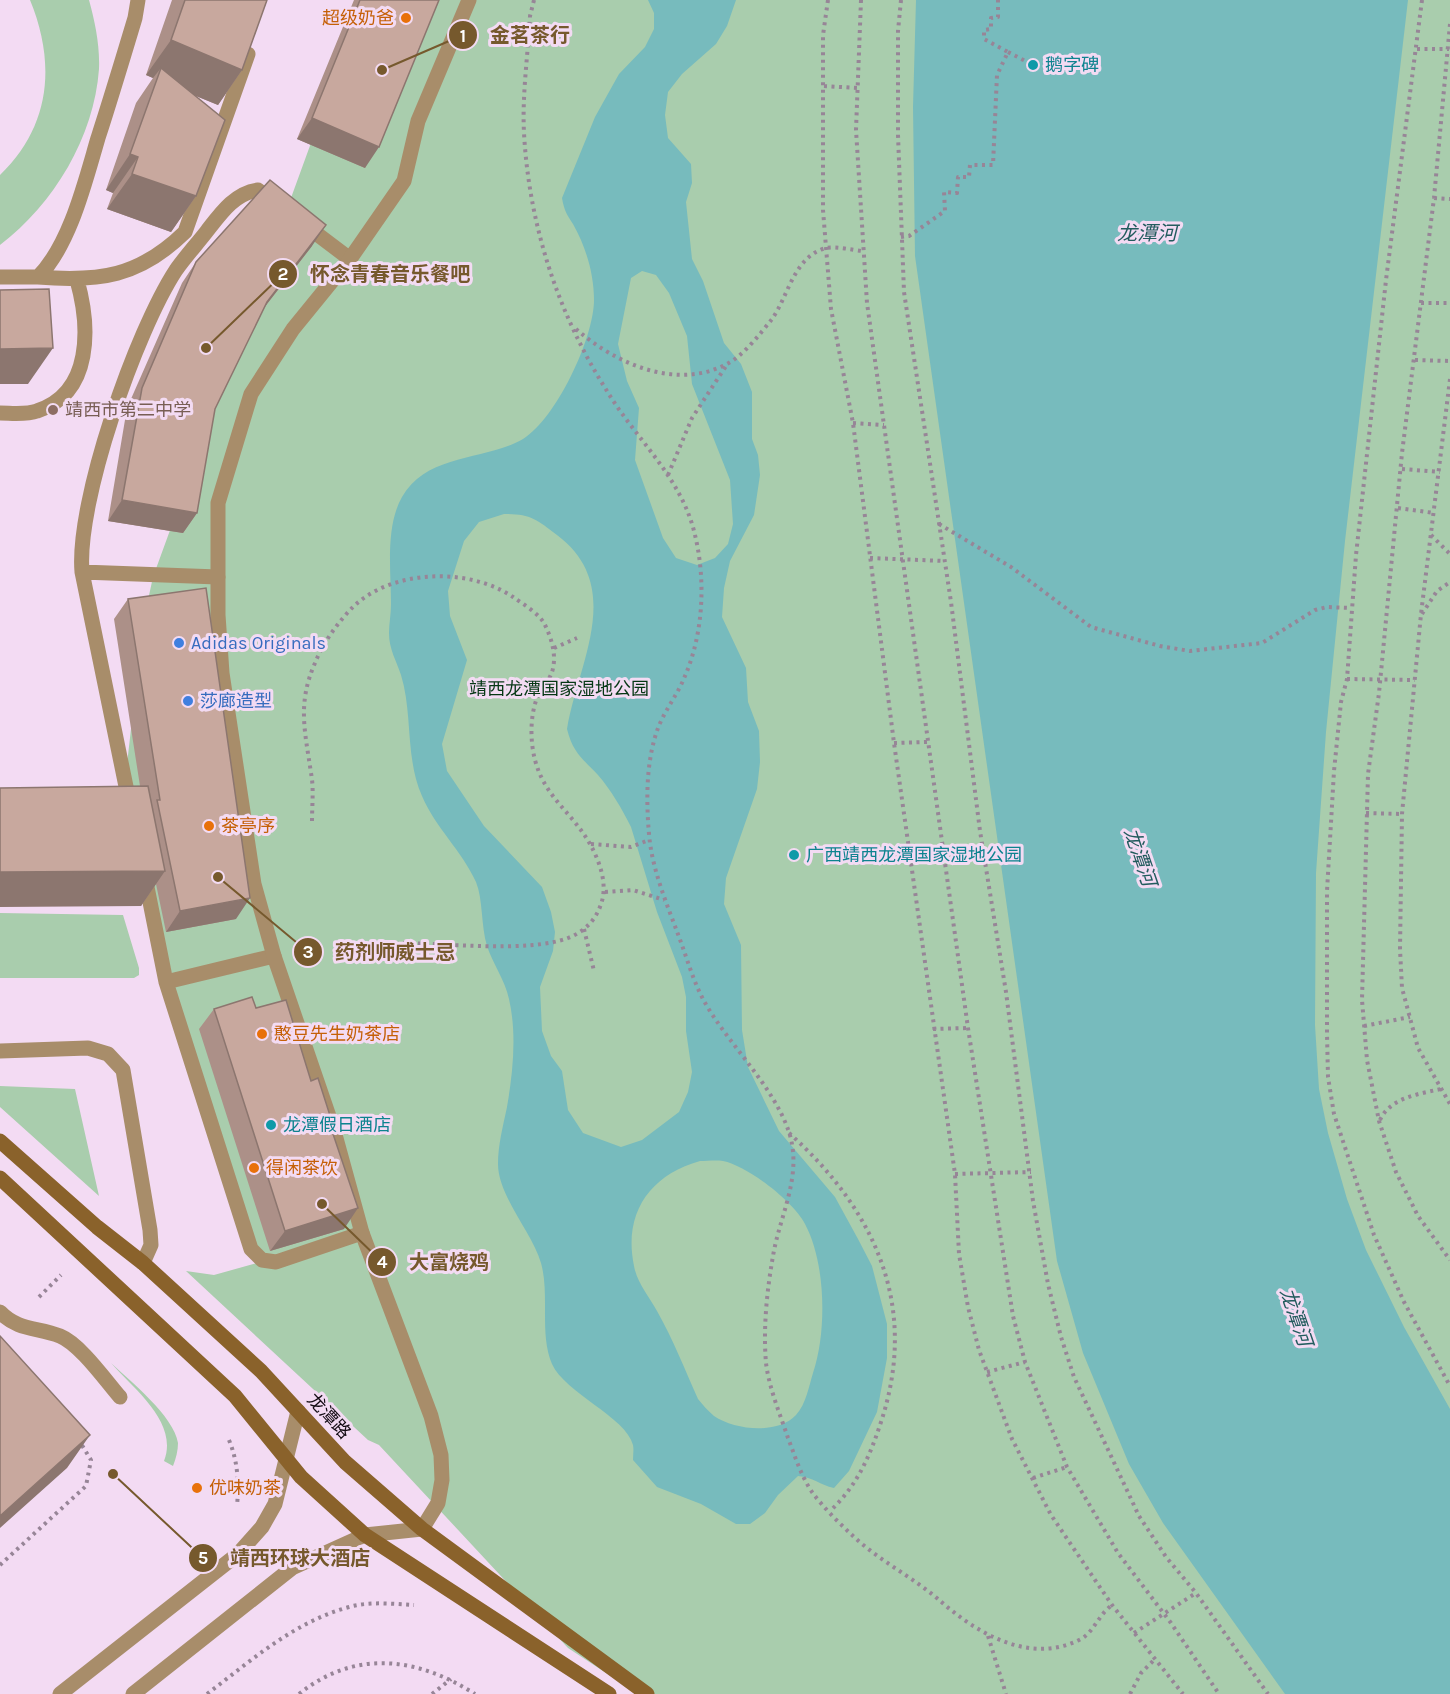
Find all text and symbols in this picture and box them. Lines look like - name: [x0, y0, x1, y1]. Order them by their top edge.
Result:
- place label: 超级奶爸: [322, 7, 394, 29]
- marker: 超级奶爸: [399, 11, 413, 25]
- callout: 金茗茶行: [448, 16, 582, 54]
- text: 金茗茶行: [490, 24, 570, 47]
- text: 1: [460, 25, 466, 47]
- place label: 鹅字碑: [1045, 54, 1099, 76]
- marker: 鹅字碑: [1026, 58, 1040, 72]
- water label: 龙潭河: [1117, 222, 1181, 245]
- callout: 怀念青春音乐餐吧: [268, 255, 482, 293]
- text: 2: [278, 263, 288, 285]
- text: 怀念青春音乐餐吧: [310, 263, 470, 286]
- place label: 靖西市第二中学: [65, 399, 191, 421]
- marker: 靖西市第二中学: [46, 403, 60, 417]
- place label: Adidas Originals: [191, 632, 326, 654]
- marker: Adidas Originals: [172, 636, 186, 650]
- park label: 靖西龙潭国家湿地公园: [469, 678, 649, 700]
- place label: 莎廊造型: [200, 690, 272, 712]
- marker: 莎廊造型: [181, 694, 195, 708]
- place label: 茶亭序: [221, 815, 275, 837]
- marker: 茶亭序: [202, 819, 216, 833]
- water label: 龙潭河: [1119, 825, 1162, 893]
- place label: 广西靖西龙潭国家湿地公园: [806, 844, 1022, 866]
- marker: 广西靖西龙潭国家湿地公园: [787, 848, 801, 862]
- callout: 药剂师威士忌: [293, 933, 467, 971]
- text: 3: [302, 941, 314, 963]
- text: 药剂师威士忌: [335, 941, 455, 964]
- place label: 憨豆先生奶茶店: [274, 1023, 400, 1045]
- marker: 憨豆先生奶茶店: [255, 1027, 269, 1041]
- place label: 龙潭假日酒店: [283, 1114, 391, 1136]
- marker: 龙潭假日酒店: [264, 1118, 278, 1132]
- place label: 得闲茶饮: [266, 1157, 338, 1179]
- marker: 得闲茶饮: [247, 1161, 261, 1175]
- callout: 大富烧鸡: [367, 1243, 501, 1281]
- text: 4: [377, 1251, 388, 1273]
- text: 大富烧鸡: [409, 1251, 489, 1274]
- water label: 龙潭河: [1275, 1285, 1318, 1353]
- street label: 龙潭路: [303, 1389, 355, 1443]
- place label: 优味奶茶: [209, 1477, 281, 1499]
- marker: 优味奶茶: [190, 1481, 204, 1495]
- callout: 靖西环球大酒店: [188, 1539, 382, 1577]
- text: 5: [198, 1547, 208, 1569]
- text: 靖西环球大酒店: [230, 1547, 370, 1570]

